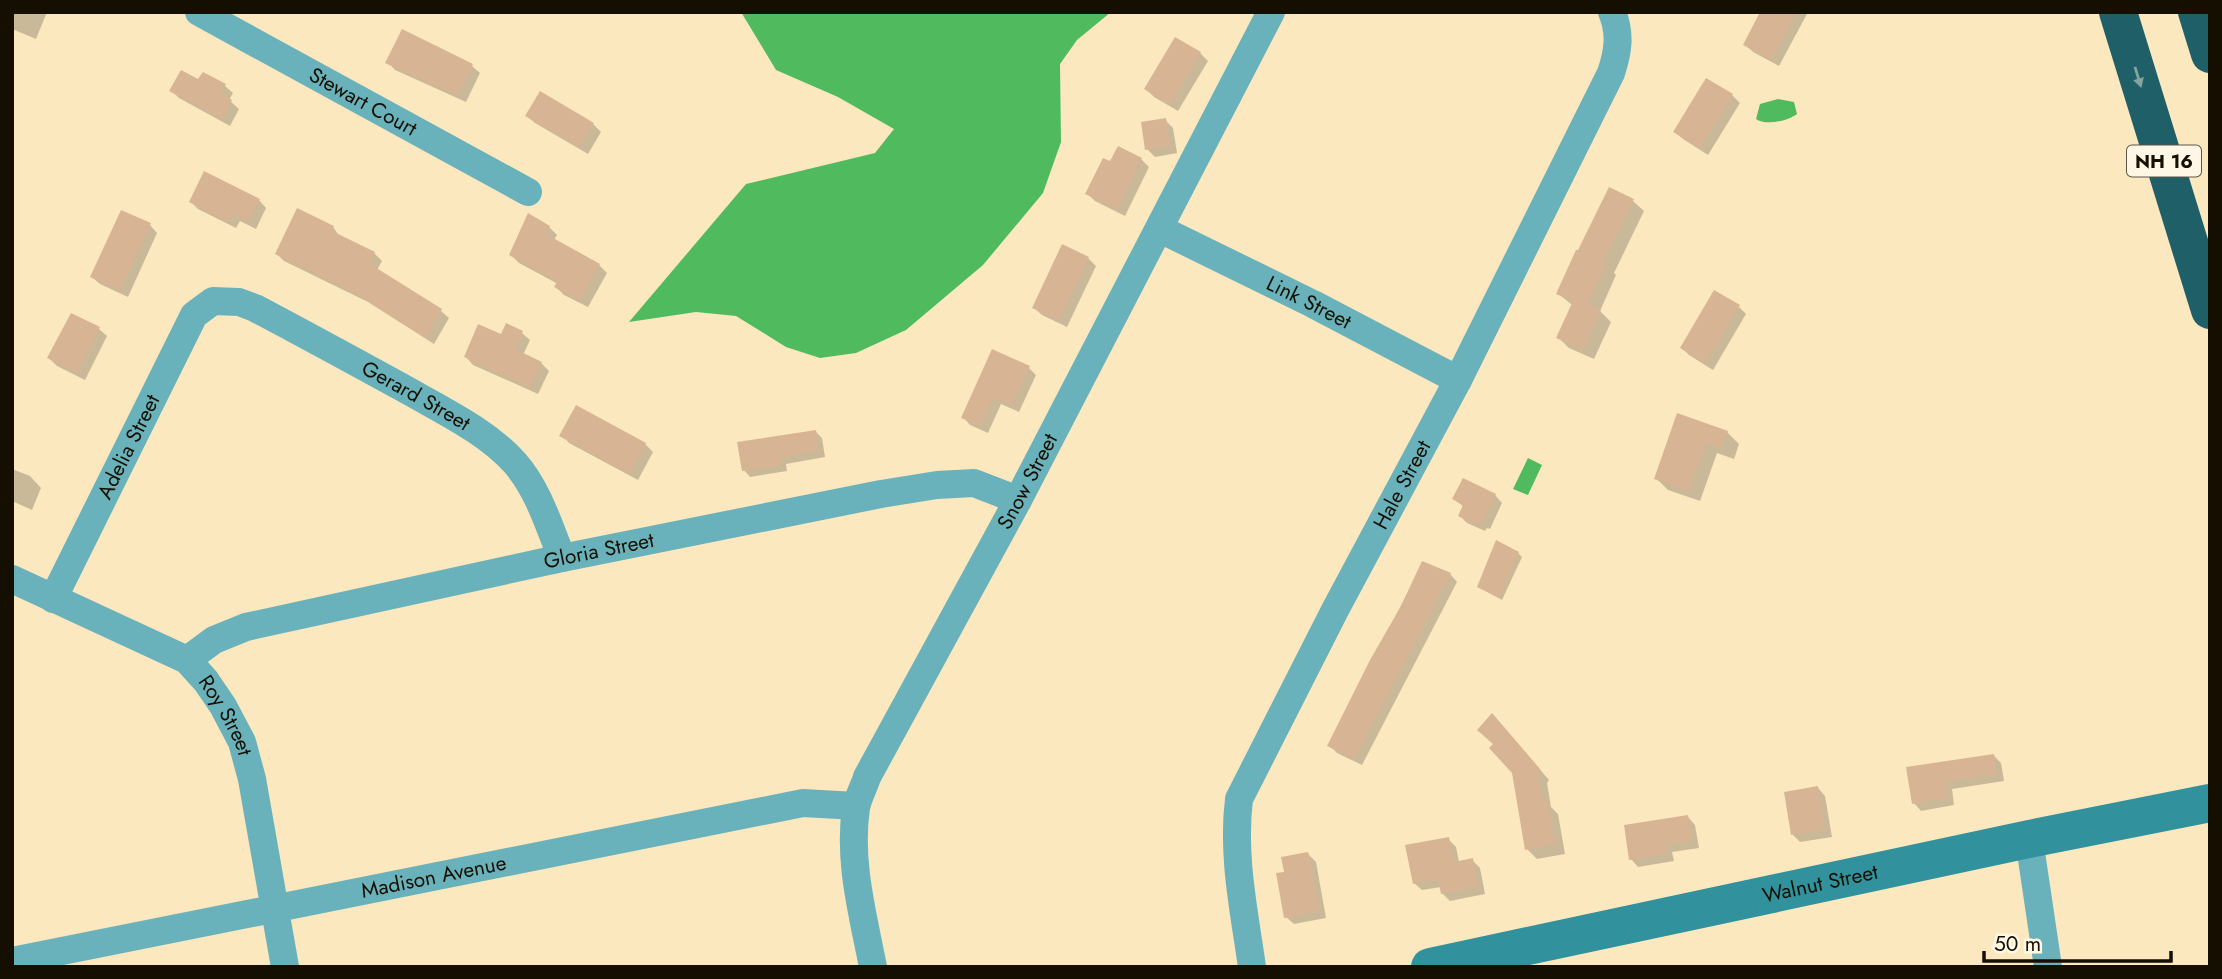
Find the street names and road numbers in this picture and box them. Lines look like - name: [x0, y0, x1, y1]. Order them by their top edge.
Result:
- street label: Stewart Court: [304, 60, 423, 144]
- road number: NH 16: [2127, 146, 2201, 176]
- street label: Link Street: [1261, 268, 1357, 337]
- street label: Gerard Street: [356, 353, 476, 438]
- street label: Adelia Street: [90, 389, 167, 504]
- street label: Snow Street: [990, 428, 1065, 535]
- street label: Hale Street: [1366, 435, 1438, 535]
- street label: Gloria Street: [541, 525, 656, 577]
- street label: Roy Street: [191, 669, 260, 759]
- street label: Madison Avenue: [358, 848, 509, 906]
- street label: Walnut Street: [1760, 857, 1881, 911]

